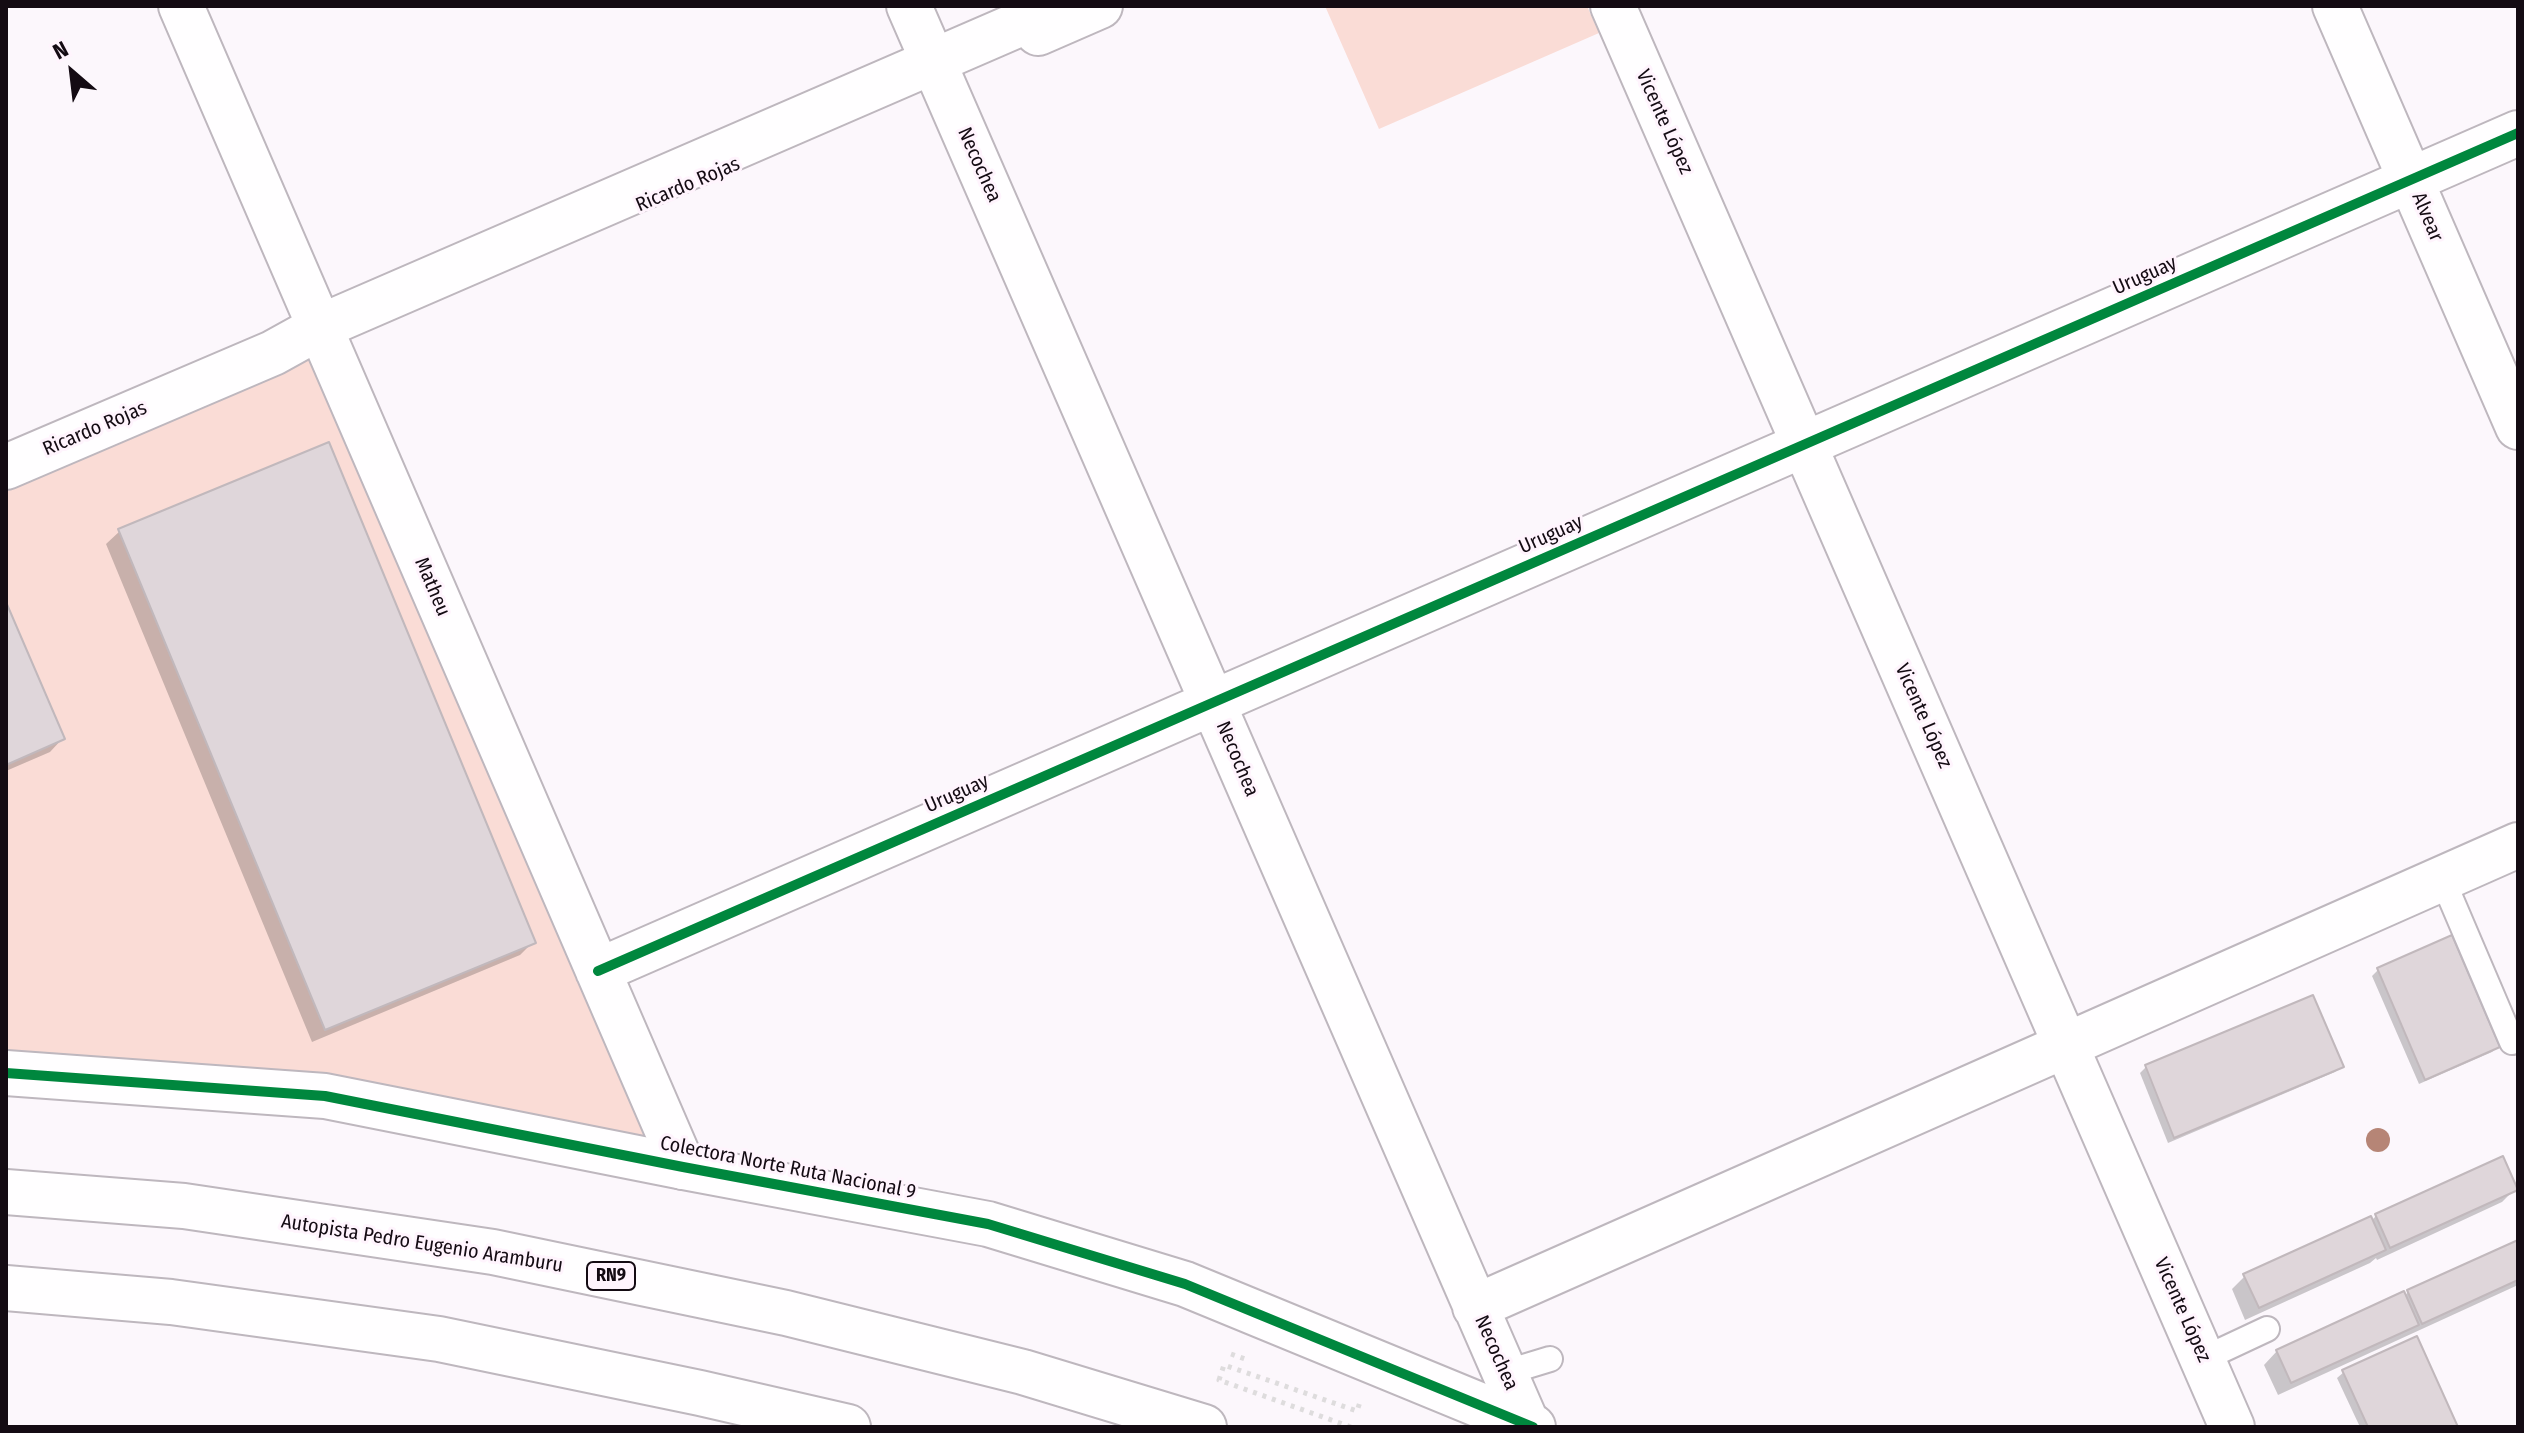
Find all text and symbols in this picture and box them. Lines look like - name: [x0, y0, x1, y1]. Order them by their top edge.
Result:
- north arrow: [32, 32, 112, 112]
- text: N: [48, 35, 73, 65]
- street label: Vicente López: [1630, 66, 1698, 178]
- street label: Necochea: [952, 124, 1006, 206]
- street label: Ricardo Rojas: [632, 152, 744, 218]
- street label: Alvear: [2406, 189, 2448, 245]
- street label: Uruguay: [2109, 251, 2181, 301]
- street label: Ricardo Rojas: [39, 396, 151, 462]
- street label: Uruguay: [1515, 510, 1587, 560]
- street label: Matheu: [409, 554, 455, 620]
- street label: Vicente López: [1889, 660, 1957, 772]
- street label: Necochea: [1210, 718, 1264, 800]
- street label: Uruguay: [921, 769, 993, 819]
- street label: Colectora Norte Ruta Nacional 9: [658, 1131, 918, 1205]
- street label: Autopista Pedro Eugenio Aramburu: [279, 1210, 565, 1278]
- street label: Vicente López: [2148, 1254, 2216, 1366]
- road number: RN9: [587, 1262, 635, 1290]
- street label: Necochea: [1469, 1312, 1523, 1394]

